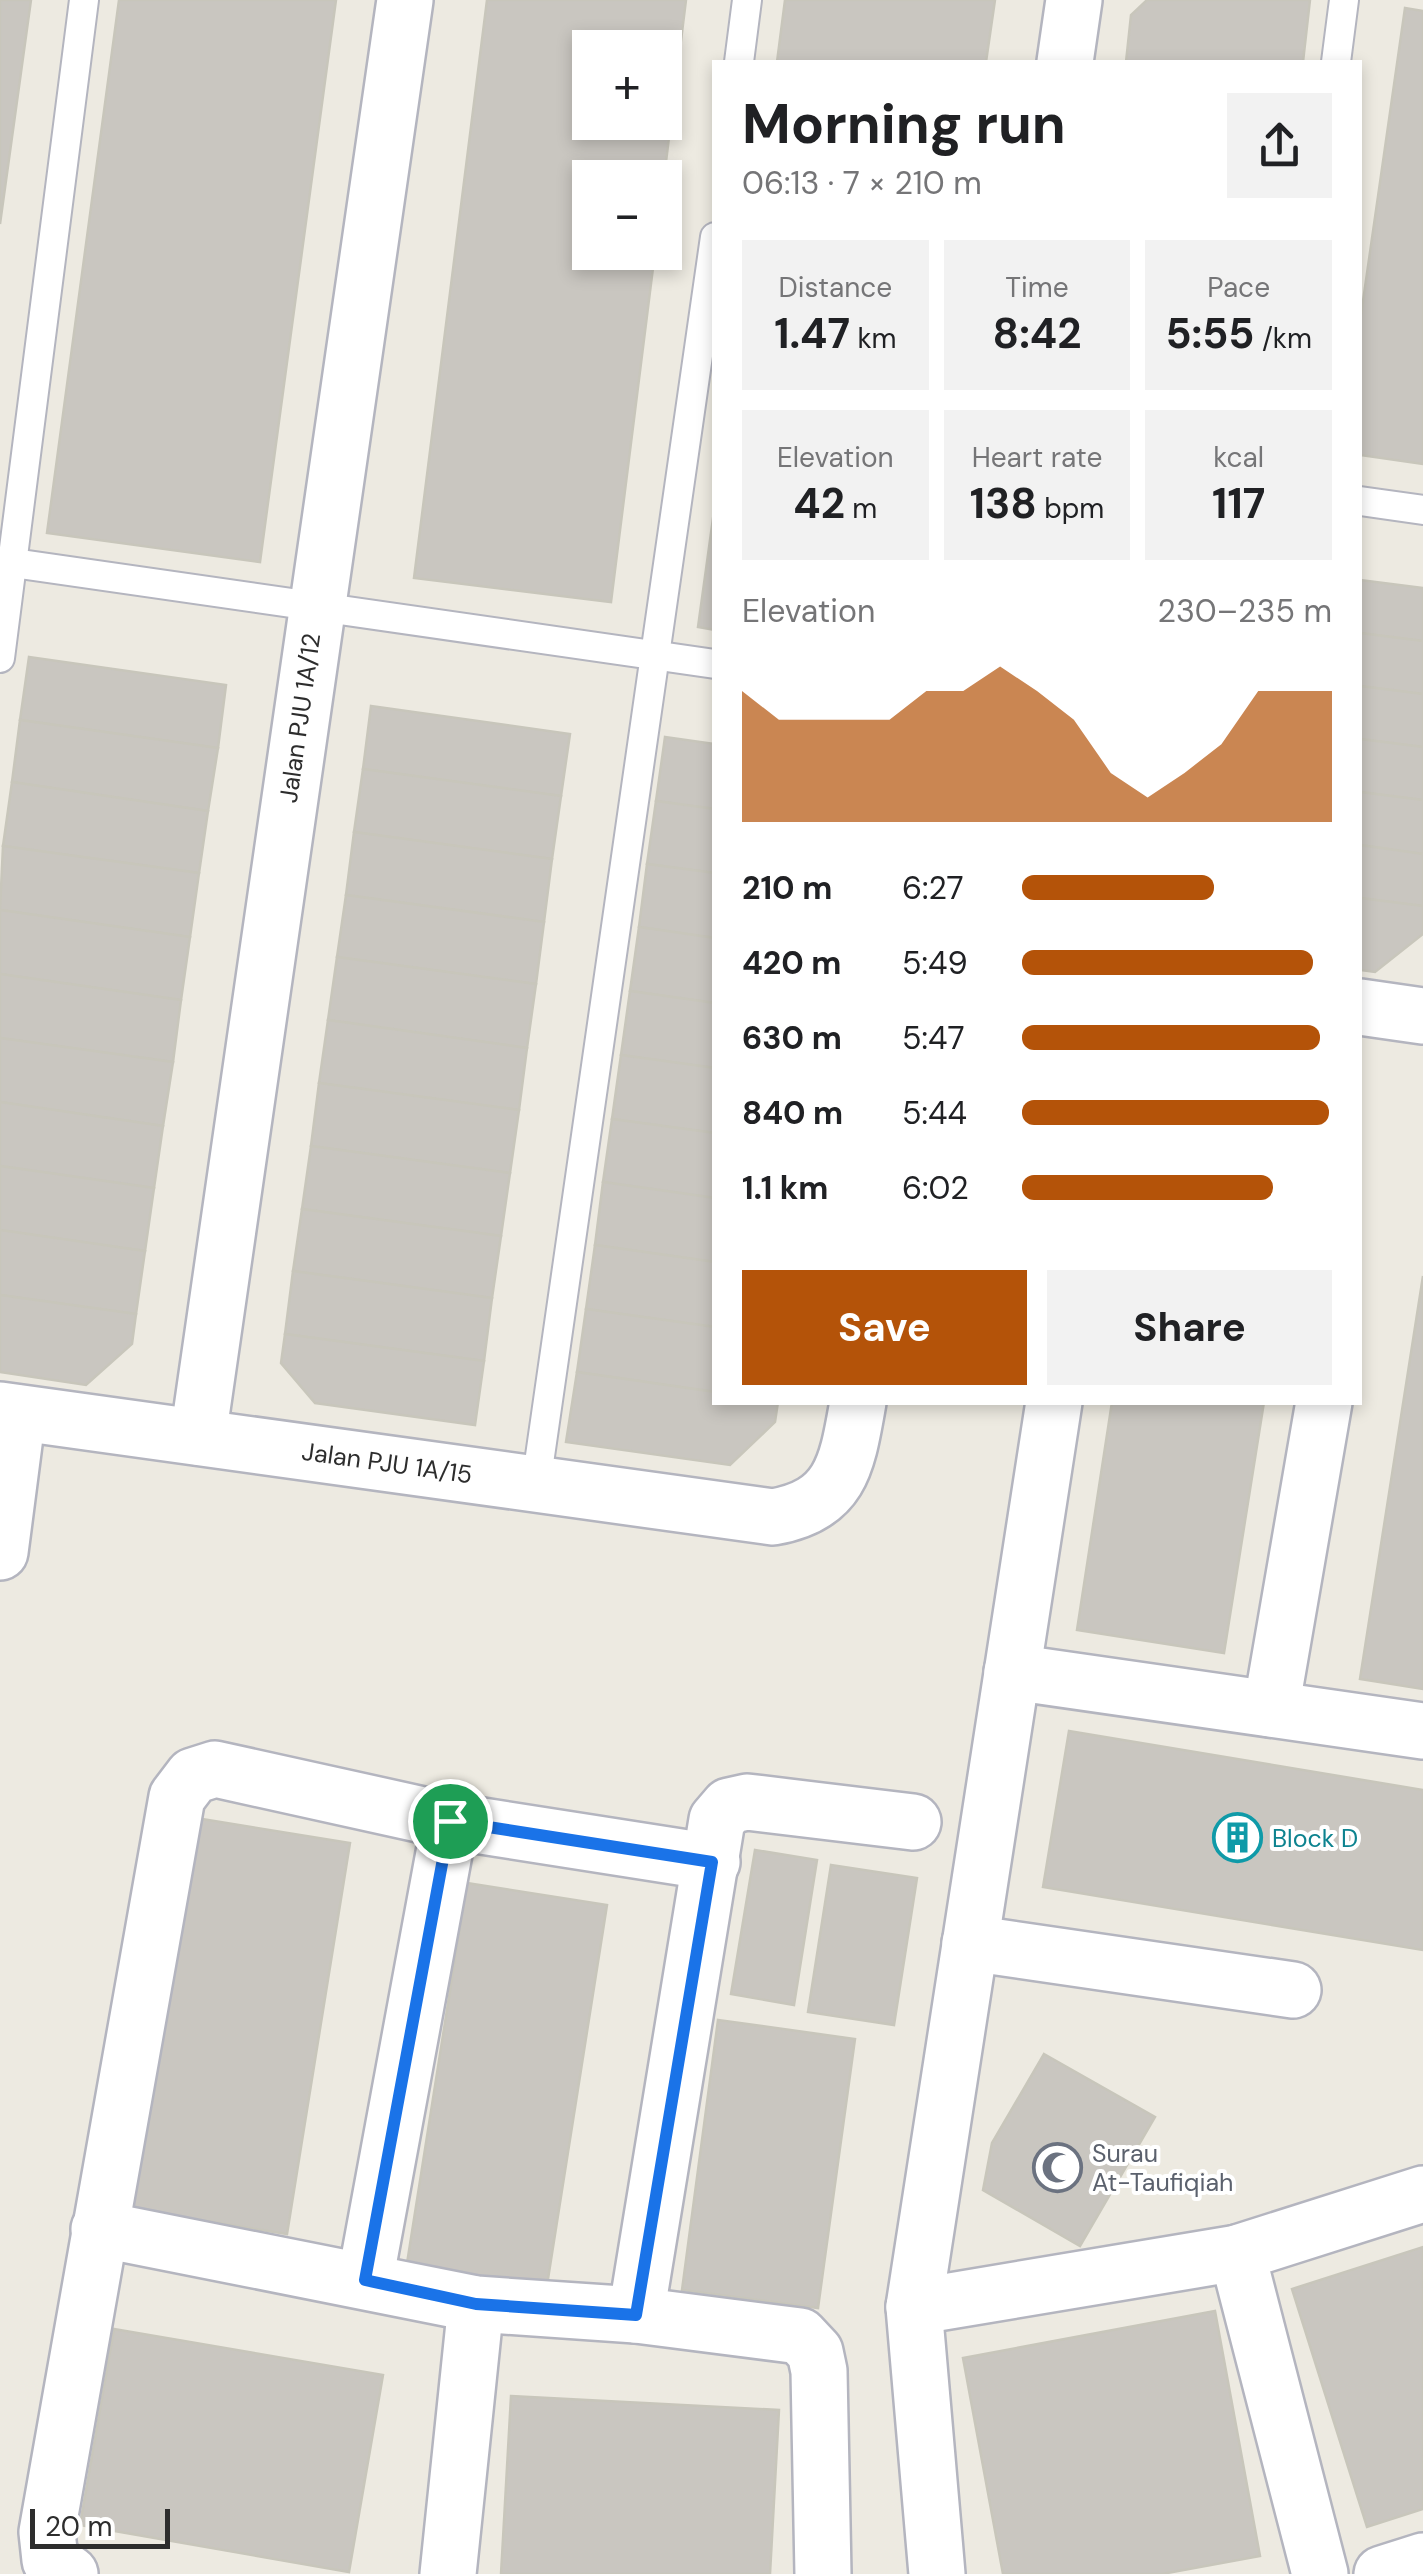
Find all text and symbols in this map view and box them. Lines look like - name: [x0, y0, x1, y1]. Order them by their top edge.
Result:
- map controls: [572, 30, 682, 270]
- button: +: [572, 30, 682, 140]
- text: Morning run: [742, 88, 1066, 160]
- button: share: [1227, 93, 1332, 198]
- button: −: [572, 160, 682, 270]
- text: 06:13 · 7 × 210 m: [742, 162, 982, 204]
- text: Distance: [779, 269, 892, 306]
- text: Time: [1005, 269, 1069, 306]
- text: Pace: [1207, 269, 1270, 306]
- text: 1.47: [774, 306, 850, 361]
- text: 8:42: [993, 306, 1081, 361]
- text: 5:55: [1165, 306, 1254, 361]
- text: km: [850, 320, 896, 357]
- text: /km: [1254, 320, 1312, 357]
- text: Elevation: [777, 439, 894, 476]
- text: Heart rate: [972, 439, 1102, 476]
- text: kcal: [1213, 439, 1264, 476]
- text: 42: [793, 476, 845, 531]
- text: 138: [970, 476, 1037, 531]
- text: 117: [1212, 476, 1265, 531]
- text: m: [845, 490, 877, 527]
- text: bpm: [1037, 490, 1104, 527]
- text: Elevation: [742, 590, 875, 632]
- text: 230–235 m: [1157, 590, 1332, 632]
- street label: Jalan PJU 1A/12: [272, 631, 328, 805]
- text: 210 m: [742, 867, 832, 909]
- text: 6:27: [902, 867, 964, 909]
- text: 420 m: [742, 942, 841, 984]
- text: 5:49: [902, 942, 968, 984]
- text: 630 m: [742, 1017, 842, 1059]
- text: 5:47: [902, 1017, 965, 1059]
- text: 840 m: [742, 1092, 843, 1134]
- text: 5:44: [902, 1092, 967, 1134]
- text: 1.1 km: [742, 1167, 828, 1209]
- text: 6:02: [902, 1167, 969, 1209]
- button: Save: [742, 1270, 1027, 1385]
- button: Share: [1047, 1270, 1332, 1385]
- street label: Jalan PJU 1A/15: [300, 1435, 474, 1491]
- pin: [408, 1779, 493, 1864]
- icon: arrive: [423, 1794, 478, 1849]
- building icon: Block D: [1211, 1812, 1263, 1864]
- place label: Block D: [1272, 1822, 1358, 1855]
- place label: Surau At-Taufiqiah: [1092, 2137, 1233, 2199]
- mosque icon: Surau At-Taufiqiah: [1031, 2141, 1083, 2193]
- scale bar: [30, 2504, 170, 2548]
- text: 20 m: [45, 2508, 112, 2545]

